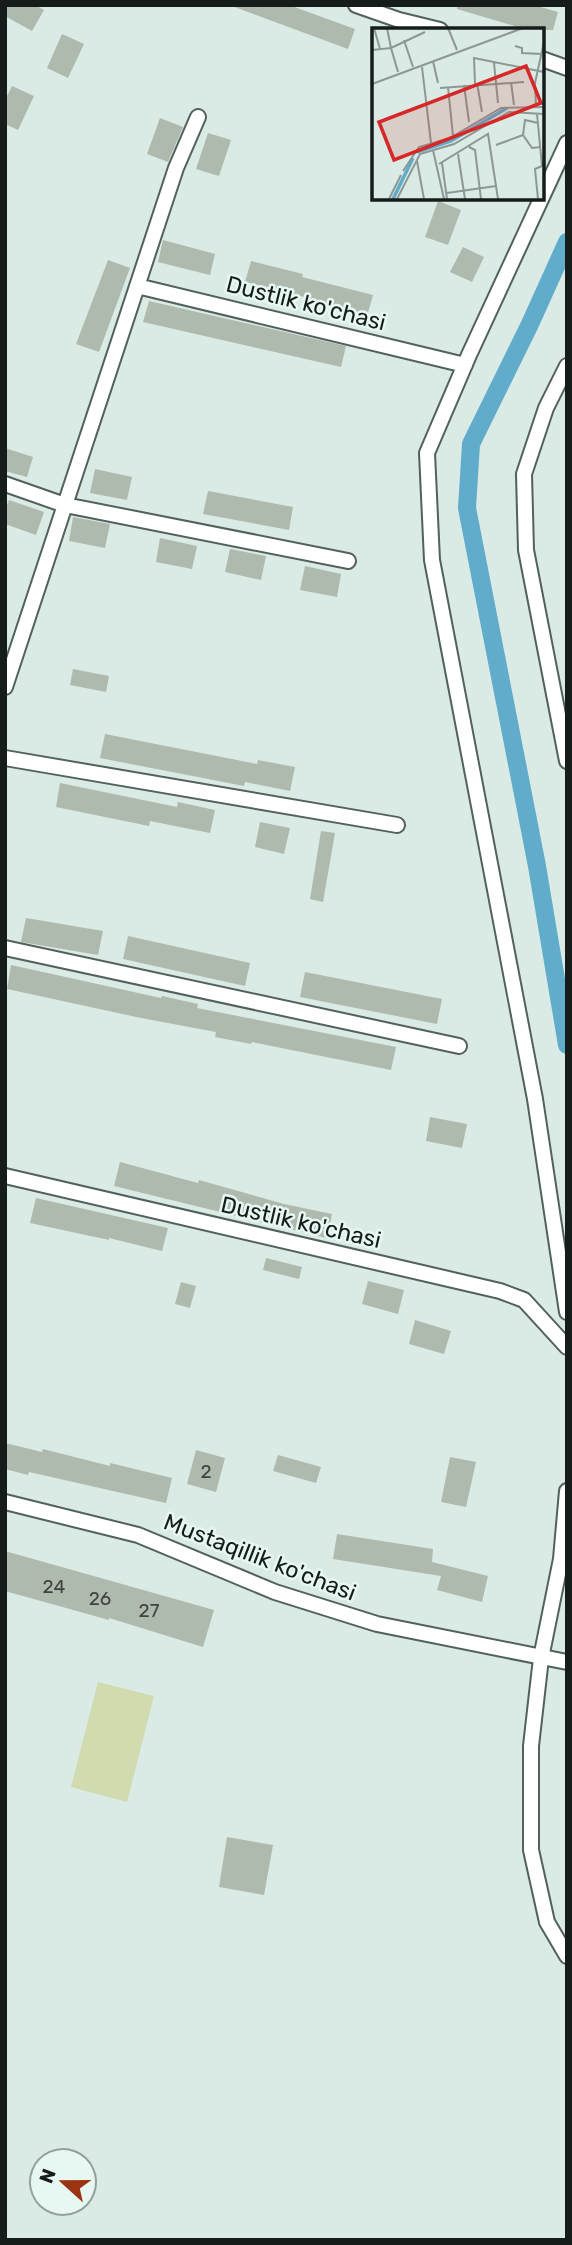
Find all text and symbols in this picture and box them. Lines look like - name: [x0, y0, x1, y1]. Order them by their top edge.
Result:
- inset map: [372, 28, 544, 200]
- street label: Dustlik ko'chasi: [223, 270, 389, 336]
- street label: Dustlik ko'chasi: [218, 1190, 384, 1254]
- house number: 2: [200, 1460, 212, 1483]
- street label: Mustaqillik ko'chasi: [160, 1507, 360, 1607]
- house number: 24: [43, 1575, 66, 1598]
- house number: 26: [89, 1587, 111, 1610]
- house number: 27: [139, 1599, 160, 1622]
- north arrow: [28, 2147, 98, 2217]
- text: N: [34, 2166, 61, 2187]

